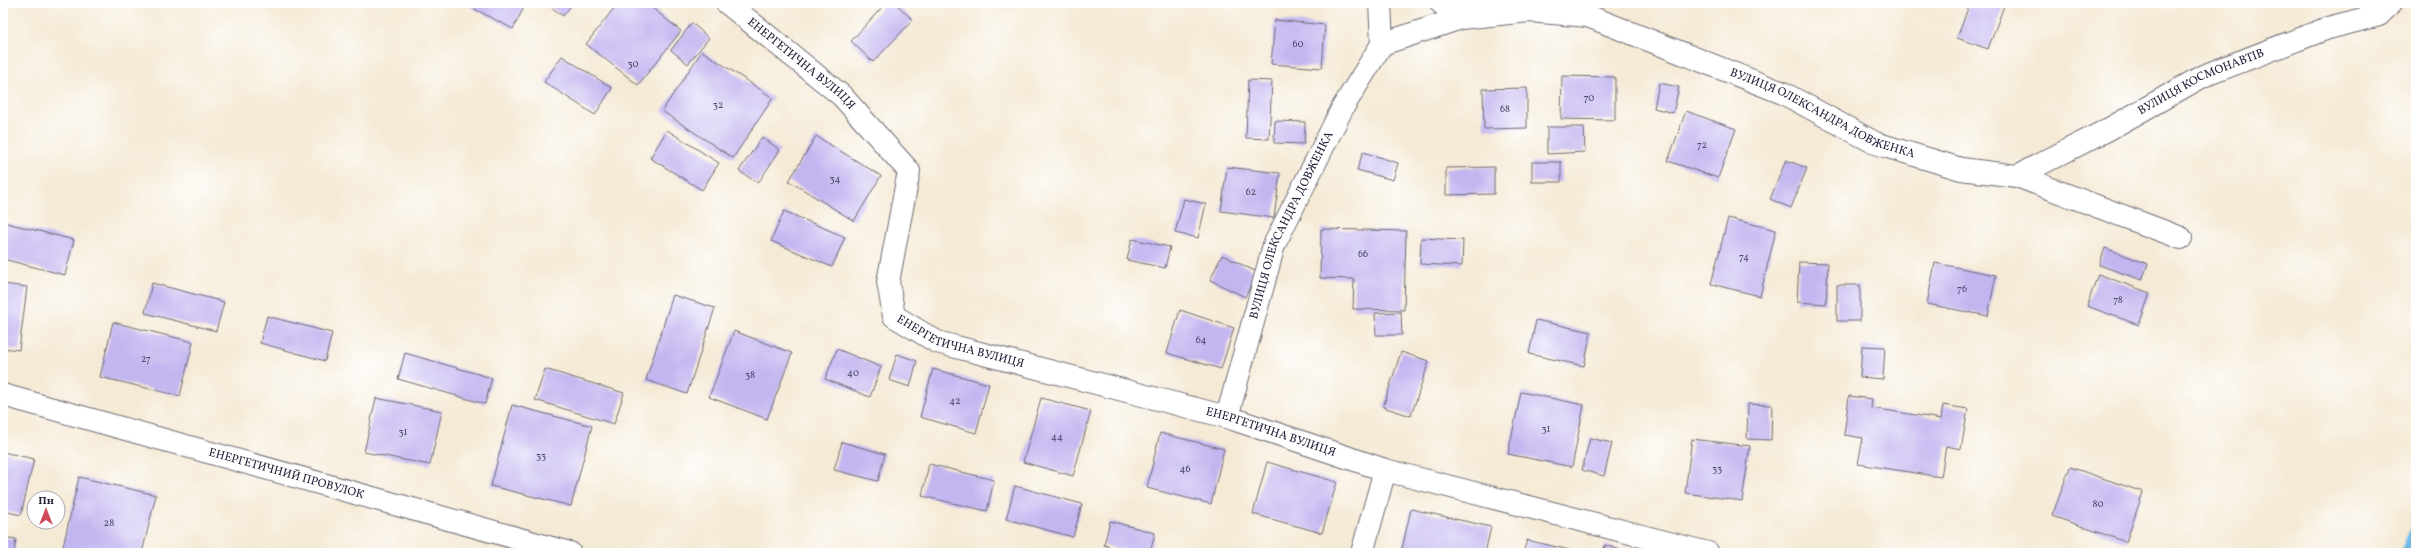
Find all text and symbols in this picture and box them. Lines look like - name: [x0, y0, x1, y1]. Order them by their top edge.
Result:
- street label: ЕНЕРГЕТИЧНА ВУЛИЦЯ: [744, 14, 859, 113]
- house number: 60: [1292, 37, 1304, 51]
- street label: ВУЛИЦЯ КОСМОНАВТІВ: [2135, 45, 2266, 119]
- house number: 30: [628, 57, 638, 71]
- street label: ВУЛИЦЯ ОЛЕКСАНДРА ДОВЖЕНКА: [1727, 65, 1917, 163]
- house number: 70: [1584, 91, 1594, 105]
- house number: 32: [713, 98, 723, 112]
- house number: 68: [1500, 102, 1510, 116]
- street label: ВУЛИЦЯ ОЛЕКСАНДРА ДОВЖЕНКА: [1246, 128, 1338, 321]
- house number: 72: [1697, 138, 1707, 152]
- house number: 34: [829, 172, 841, 186]
- house number: 62: [1246, 185, 1256, 199]
- house number: 66: [1358, 247, 1368, 261]
- house number: 74: [1739, 250, 1749, 264]
- house number: 76: [1957, 282, 1967, 296]
- house number: 78: [2113, 293, 2123, 307]
- street label: ЕНЕРГЕТИЧНА ВУЛИЦЯ: [893, 311, 1026, 372]
- house number: 64: [1196, 333, 1206, 347]
- house number: 27: [141, 352, 151, 366]
- house number: 40: [847, 366, 859, 380]
- house number: 38: [745, 368, 755, 382]
- house number: 42: [949, 394, 961, 408]
- street label: ЕНЕРГЕТИЧНА ВУЛИЦЯ: [1204, 404, 1338, 461]
- house number: 31: [1541, 422, 1551, 436]
- house number: 31: [398, 425, 408, 439]
- house number: 44: [1051, 430, 1063, 444]
- street label: ЕНЕРГЕТИЧНИЙ ПРОВУЛОК: [207, 445, 366, 503]
- house number: 33: [536, 449, 546, 463]
- house number: 46: [1180, 462, 1190, 476]
- house number: 33: [1712, 462, 1722, 476]
- north arrow: [26, 490, 66, 530]
- text: Пн: [38, 494, 54, 509]
- house number: 80: [2092, 497, 2104, 511]
- house number: 28: [104, 516, 114, 530]

